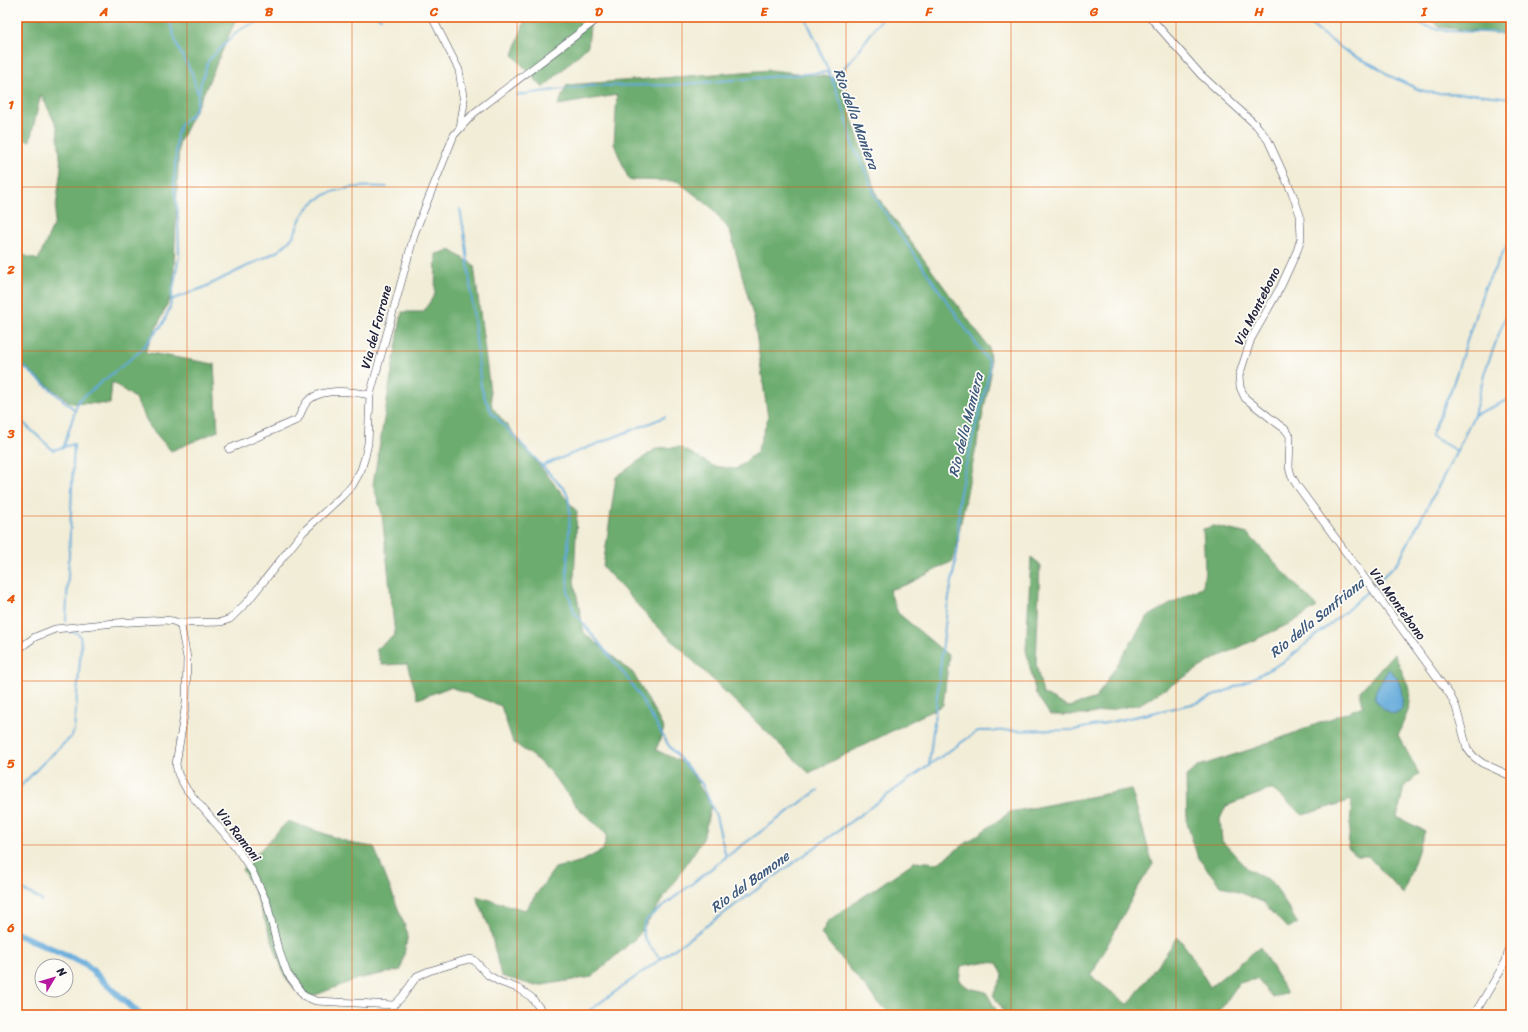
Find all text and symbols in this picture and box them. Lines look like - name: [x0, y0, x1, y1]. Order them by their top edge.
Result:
- text: A: [99, 0, 108, 23]
- text: B: [265, 0, 274, 23]
- text: C: [429, 0, 439, 23]
- text: D: [595, 0, 603, 23]
- text: E: [760, 0, 769, 23]
- text: F: [924, 0, 933, 23]
- text: G: [1089, 0, 1099, 23]
- text: H: [1253, 0, 1264, 23]
- text: I: [1420, 0, 1428, 23]
- water label: Rio della Maniera: [826, 65, 886, 175]
- text: 1: [8, 93, 14, 116]
- text: 2: [6, 258, 15, 281]
- street label: Via Montebono: [1227, 262, 1287, 349]
- street label: Via del Forrone: [354, 283, 398, 371]
- water label: Rio della Maniera: [941, 369, 991, 479]
- text: 3: [6, 422, 15, 445]
- street label: Via Montebono: [1364, 563, 1433, 646]
- water label: Rio della Sanfriana: [1264, 570, 1372, 664]
- text: 4: [6, 587, 16, 610]
- text: 5: [7, 752, 15, 775]
- street label: Via Ramoni: [211, 803, 268, 867]
- water label: Rio del Bamone: [705, 844, 796, 919]
- text: 6: [6, 916, 15, 939]
- north arrow: [34, 958, 74, 998]
- text: N: [51, 963, 72, 981]

